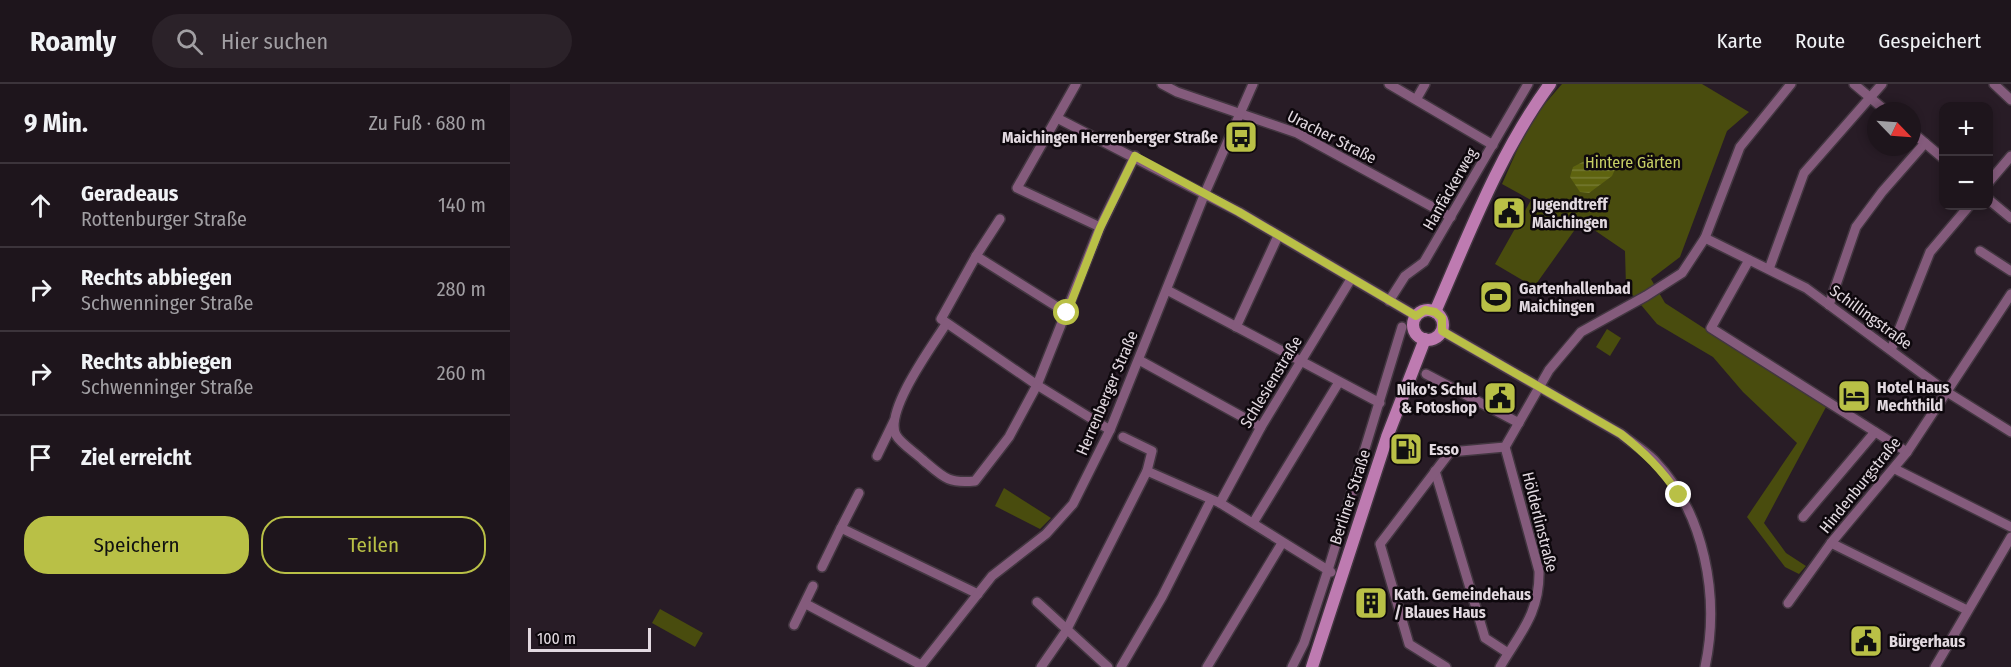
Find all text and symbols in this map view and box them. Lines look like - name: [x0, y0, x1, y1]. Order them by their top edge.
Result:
- search box: [152, 14, 572, 68]
- text: Roamly: [30, 25, 116, 58]
- icon: search: [173, 25, 206, 58]
- text: Hier suchen: [221, 28, 328, 55]
- text: Karte: [1717, 28, 1762, 54]
- text: Route: [1795, 28, 1845, 54]
- text: Gespeichert: [1878, 28, 1981, 54]
- north arrow: [1867, 102, 1921, 156]
- map controls: [1939, 102, 1993, 210]
- button: +: [1939, 102, 1993, 156]
- street label: Uracher Straße: [1284, 106, 1380, 168]
- text: 9 Min.: [24, 108, 88, 139]
- text: Zu Fuß · 680 m: [369, 111, 486, 135]
- bus stop icon: Maichingen Herrenberger Straße: [1223, 119, 1259, 155]
- place label: Maichingen Herrenberger Straße: [1002, 128, 1218, 147]
- street label: Hanfäckerweg: [1419, 144, 1481, 234]
- park label: Hintere Gärten: [1585, 153, 1681, 172]
- button: −: [1939, 156, 1993, 210]
- text: Geradeaus: [81, 180, 178, 207]
- icon: ahead: [24, 189, 57, 222]
- text: 140 m: [438, 193, 486, 217]
- public building icon: Jugendtreff Maichingen: [1491, 195, 1527, 231]
- place label: Jugendtreff Maichingen: [1531, 195, 1609, 232]
- text: Rottenburger Straße: [81, 207, 247, 231]
- text: Rechts abbiegen: [81, 264, 232, 291]
- icon: right: [24, 273, 57, 306]
- text: 280 m: [437, 277, 486, 301]
- sports icon: Gartenhallenbad Maichingen: [1478, 279, 1514, 315]
- place label: Gartenhallenbad Maichingen: [1519, 279, 1631, 316]
- street label: Schillingstraße: [1826, 281, 1916, 353]
- text: Schwenninger Straße: [81, 291, 254, 315]
- route start: [1053, 299, 1079, 325]
- street label: Herrenberger Straße: [1072, 328, 1142, 458]
- street label: Schlesienstraße: [1236, 332, 1306, 431]
- text: Rechts abbiegen: [81, 348, 232, 375]
- icon: right: [24, 357, 57, 390]
- text: 260 m: [437, 361, 486, 385]
- text: Schwenninger Straße: [81, 375, 254, 399]
- hotel icon: Hotel Haus Mechthild: [1836, 378, 1872, 414]
- place label: Hotel Haus Mechthild: [1877, 378, 1949, 415]
- place label: Niko's Schul & Fotoshop: [1397, 380, 1478, 417]
- public building icon: Niko's Schul & Fotoshop: [1482, 380, 1518, 416]
- fuel station icon: Esso: [1388, 431, 1424, 467]
- street label: Hindenburgstraße: [1815, 433, 1905, 537]
- place label: Esso: [1429, 440, 1459, 459]
- icon: arrive: [24, 441, 57, 474]
- text: Ziel erreicht: [81, 444, 192, 471]
- street label: Berliner Straße: [1326, 447, 1374, 547]
- street label: Hölderlinstraße: [1518, 470, 1562, 574]
- route end: [1665, 481, 1691, 507]
- button: Speichern: [24, 516, 249, 574]
- button: Teilen: [261, 516, 486, 574]
- building icon: Kath. Gemeindehaus / Blaues Haus: [1353, 585, 1389, 621]
- place label: Kath. Gemeindehaus / Blaues Haus: [1394, 585, 1531, 622]
- public building icon: Bürgerhaus: [1848, 623, 1884, 659]
- scale bar: [528, 625, 651, 652]
- text: 100 m: [537, 629, 576, 648]
- place label: Bürgerhaus: [1889, 632, 1965, 651]

